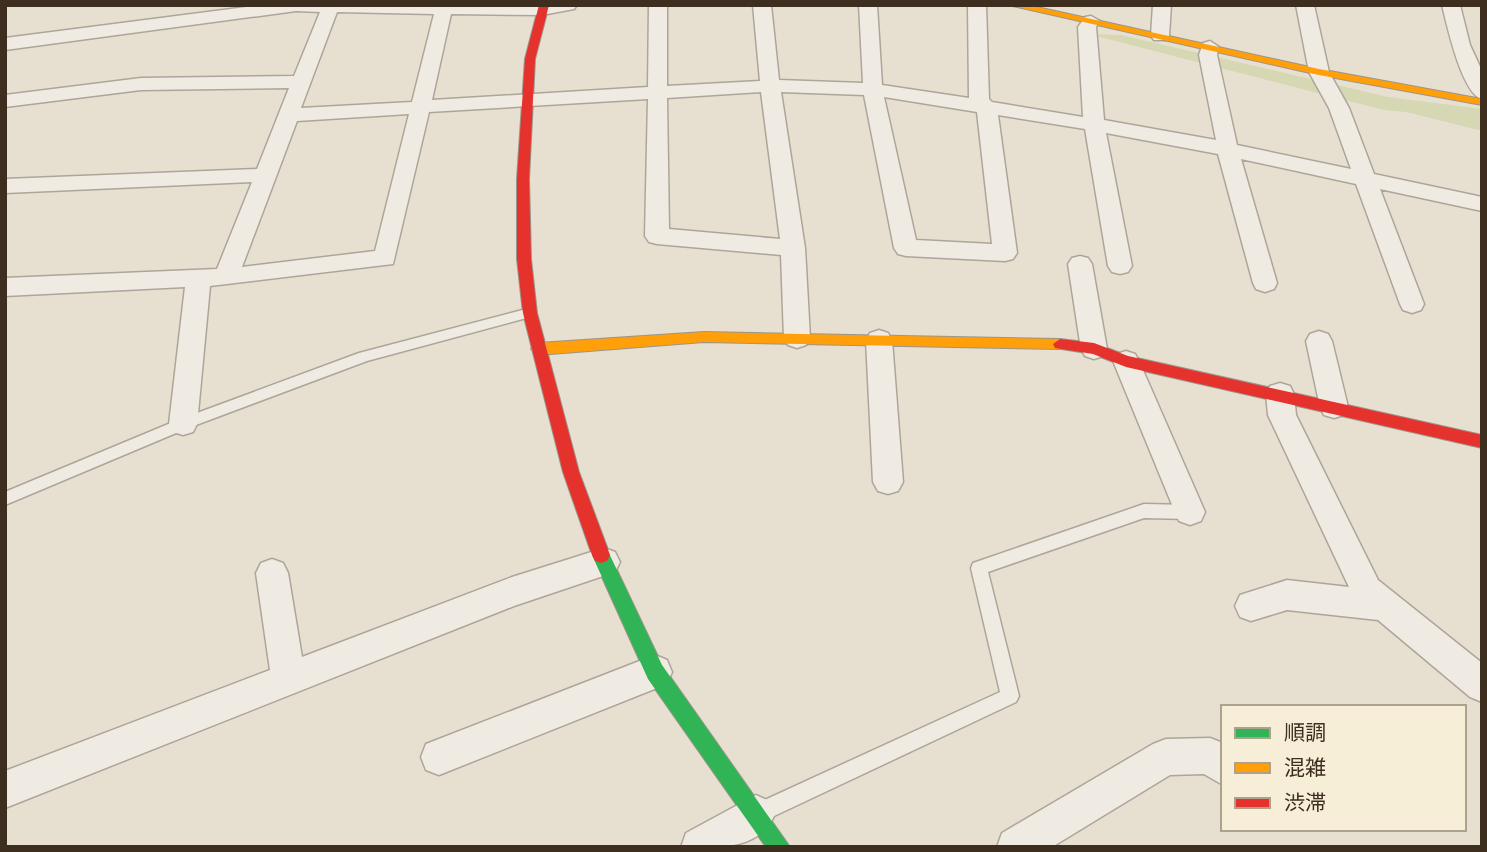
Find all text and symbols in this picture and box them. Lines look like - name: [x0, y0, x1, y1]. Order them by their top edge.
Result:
- legend: [1221, 705, 1466, 831]
- text: 順調: [1284, 718, 1326, 746]
- text: 混雑: [1284, 753, 1326, 781]
- text: 渋滞: [1284, 788, 1326, 816]

